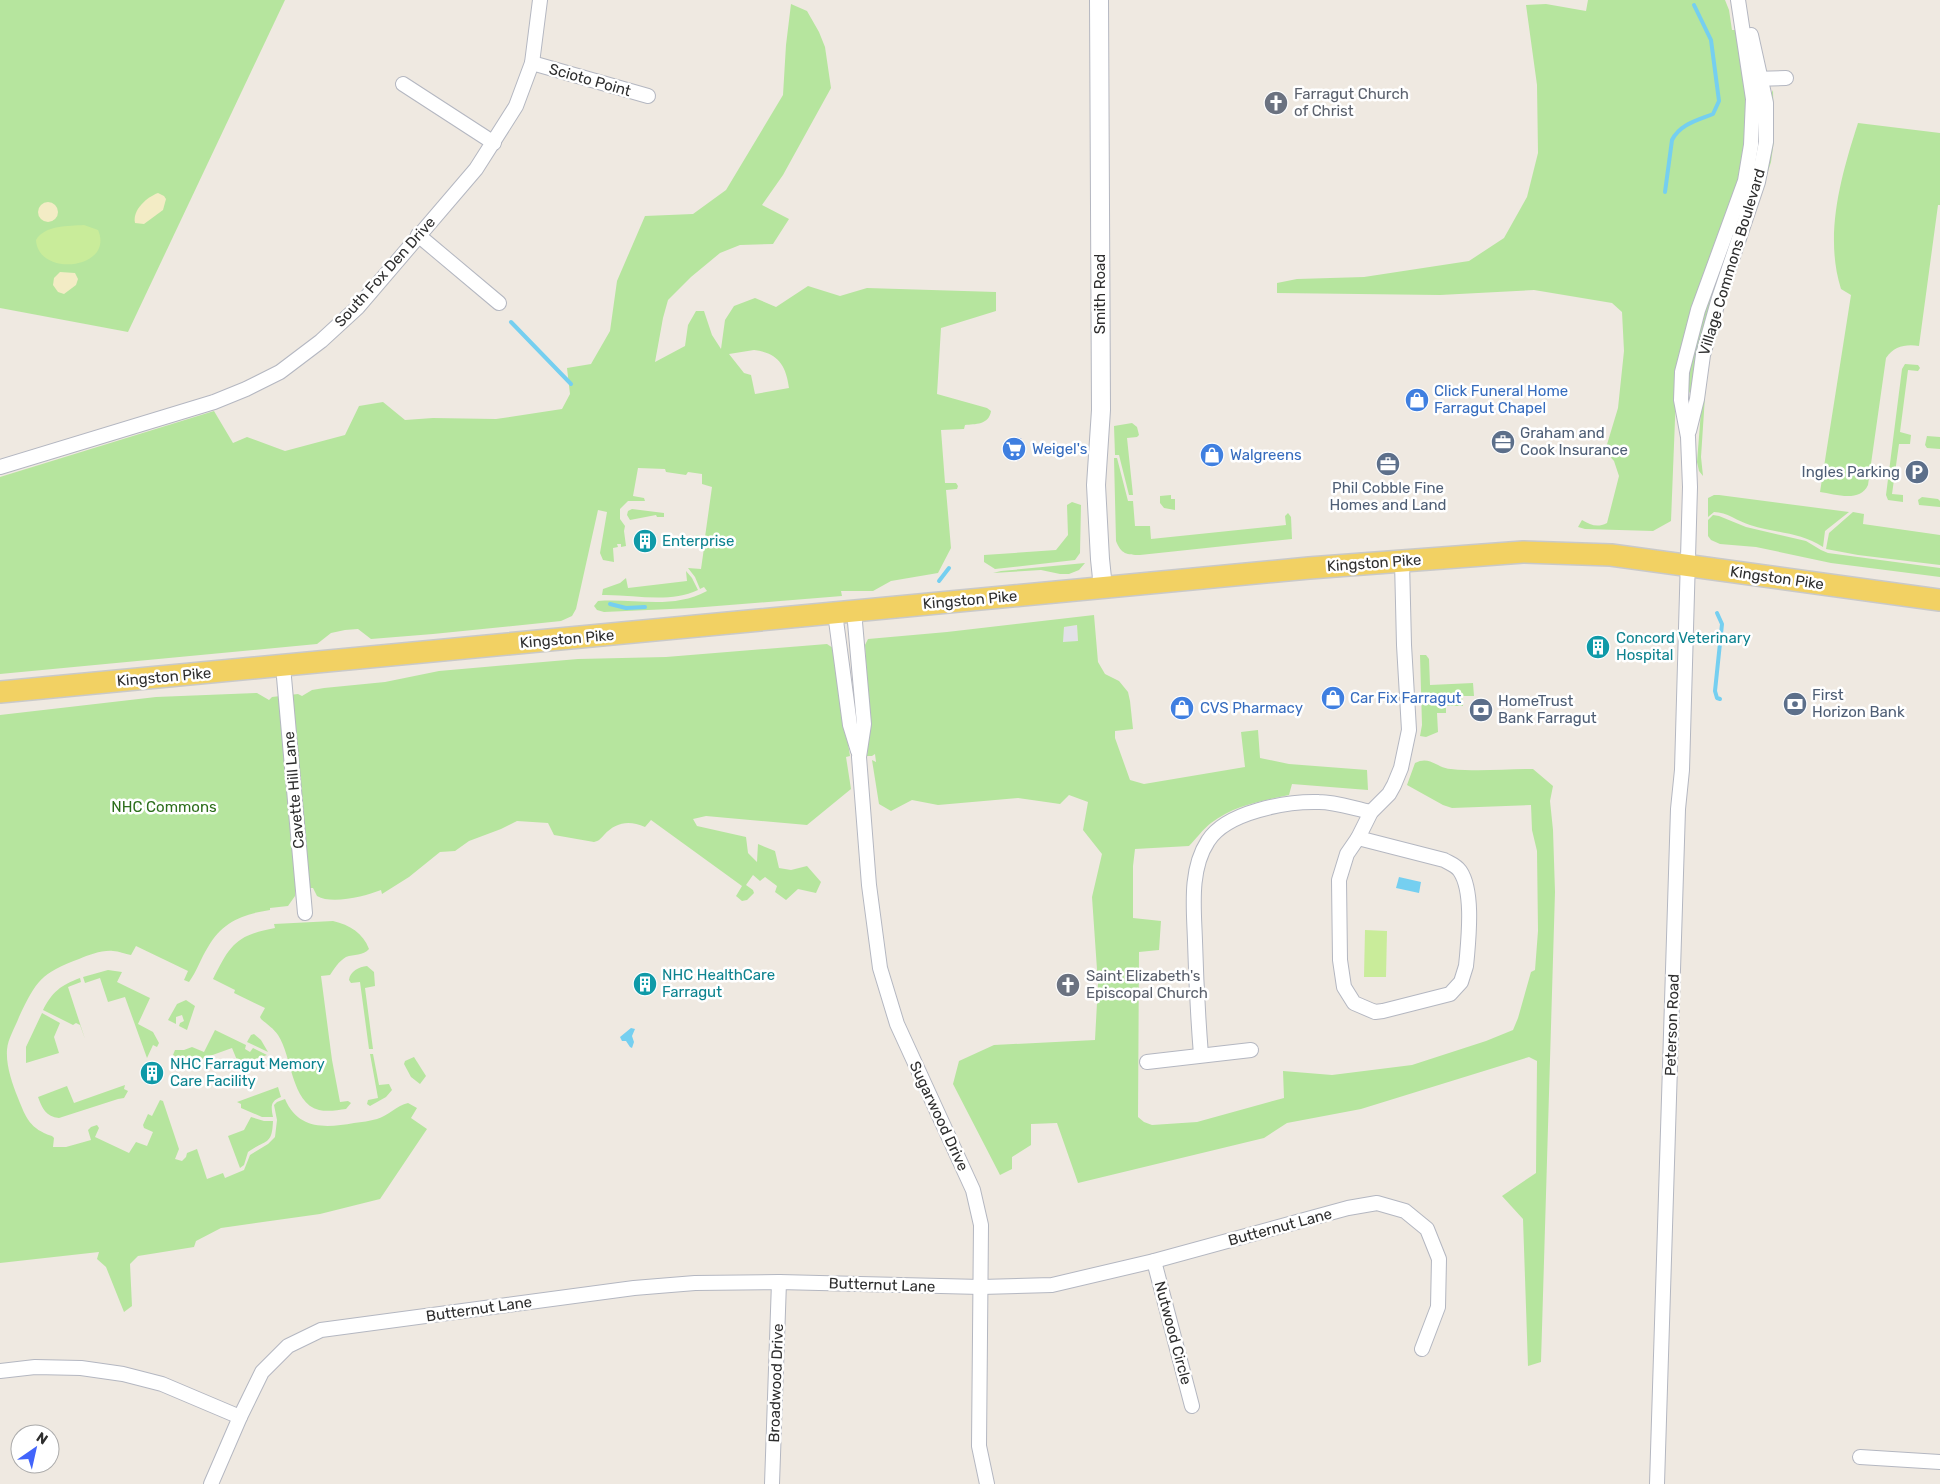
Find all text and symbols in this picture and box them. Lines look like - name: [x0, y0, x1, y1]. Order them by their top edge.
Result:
- street label: Scioto Point: [547, 60, 633, 100]
- place label: Farragut Church of Christ: [1294, 85, 1409, 120]
- church icon: Farragut Church of Christ: [1263, 90, 1289, 116]
- street label: Village Commons Boulevard: [1695, 166, 1769, 358]
- street label: South Fox Den Drive: [331, 213, 439, 331]
- street label: Smith Road: [1091, 254, 1109, 334]
- place label: Click Funeral Home Farragut Chapel: [1434, 382, 1568, 417]
- shop icon: Click Funeral Home Farragut Chapel: [1404, 387, 1430, 413]
- place label: Graham and Cook Insurance: [1520, 424, 1628, 459]
- office icon: Graham and Cook Insurance: [1490, 429, 1516, 455]
- supermarket icon: Weigel's: [1001, 436, 1027, 462]
- place label: Weigel's: [1032, 440, 1088, 458]
- shop icon: Walgreens: [1199, 442, 1225, 468]
- place label: Walgreens: [1230, 446, 1302, 464]
- office icon: Phil Cobble Fine Homes and Land: [1375, 451, 1401, 477]
- parking icon: Ingles Parking: [1904, 459, 1930, 485]
- place label: Ingles Parking: [1802, 463, 1900, 481]
- place label: Phil Cobble Fine Homes and Land: [1329, 479, 1447, 514]
- building icon: Enterprise: [632, 528, 658, 554]
- place label: Enterprise: [662, 532, 734, 550]
- street label: Kingston Pike: [1326, 551, 1422, 575]
- street label: Kingston Pike: [1729, 563, 1825, 593]
- street label: Kingston Pike: [922, 587, 1018, 613]
- street label: Kingston Pike: [519, 626, 615, 652]
- place label: Concord Veterinary Hospital: [1616, 629, 1751, 664]
- building icon: Concord Veterinary Hospital: [1585, 634, 1611, 660]
- street label: Kingston Pike: [116, 664, 212, 690]
- shop icon: Car Fix Farragut: [1320, 685, 1346, 711]
- place label: First Horizon Bank: [1812, 686, 1905, 721]
- place label: Car Fix Farragut: [1350, 689, 1462, 707]
- bank icon: First Horizon Bank: [1782, 691, 1808, 717]
- place label: HomeTrust Bank Farragut: [1498, 692, 1597, 727]
- shop icon: CVS Pharmacy: [1169, 695, 1195, 721]
- bank icon: HomeTrust Bank Farragut: [1468, 697, 1494, 723]
- place label: CVS Pharmacy: [1200, 699, 1303, 717]
- street label: Cavette Hill Lane: [280, 731, 308, 849]
- park label: NHC Commons: [111, 798, 217, 816]
- place label: NHC HealthCare Farragut: [662, 966, 775, 1001]
- place label: Saint Elizabeth's Episcopal Church: [1086, 967, 1208, 1002]
- building icon: NHC HealthCare Farragut: [632, 971, 658, 997]
- church icon: Saint Elizabeth's Episcopal Church: [1055, 972, 1081, 998]
- street label: Peterson Road: [1661, 974, 1683, 1076]
- place label: NHC Farragut Memory Care Facility: [170, 1055, 325, 1090]
- street label: Sugarwood Drive: [906, 1058, 972, 1174]
- building icon: NHC Farragut Memory Care Facility: [139, 1060, 165, 1086]
- street label: Butternut Lane: [1226, 1204, 1334, 1250]
- street label: Butternut Lane: [828, 1274, 936, 1296]
- street label: Nutwood Circle: [1151, 1279, 1195, 1387]
- street label: Butternut Lane: [425, 1293, 533, 1325]
- street label: Broadwood Drive: [765, 1323, 787, 1443]
- north arrow: [10, 1424, 60, 1474]
- text: N: [33, 1429, 51, 1449]

